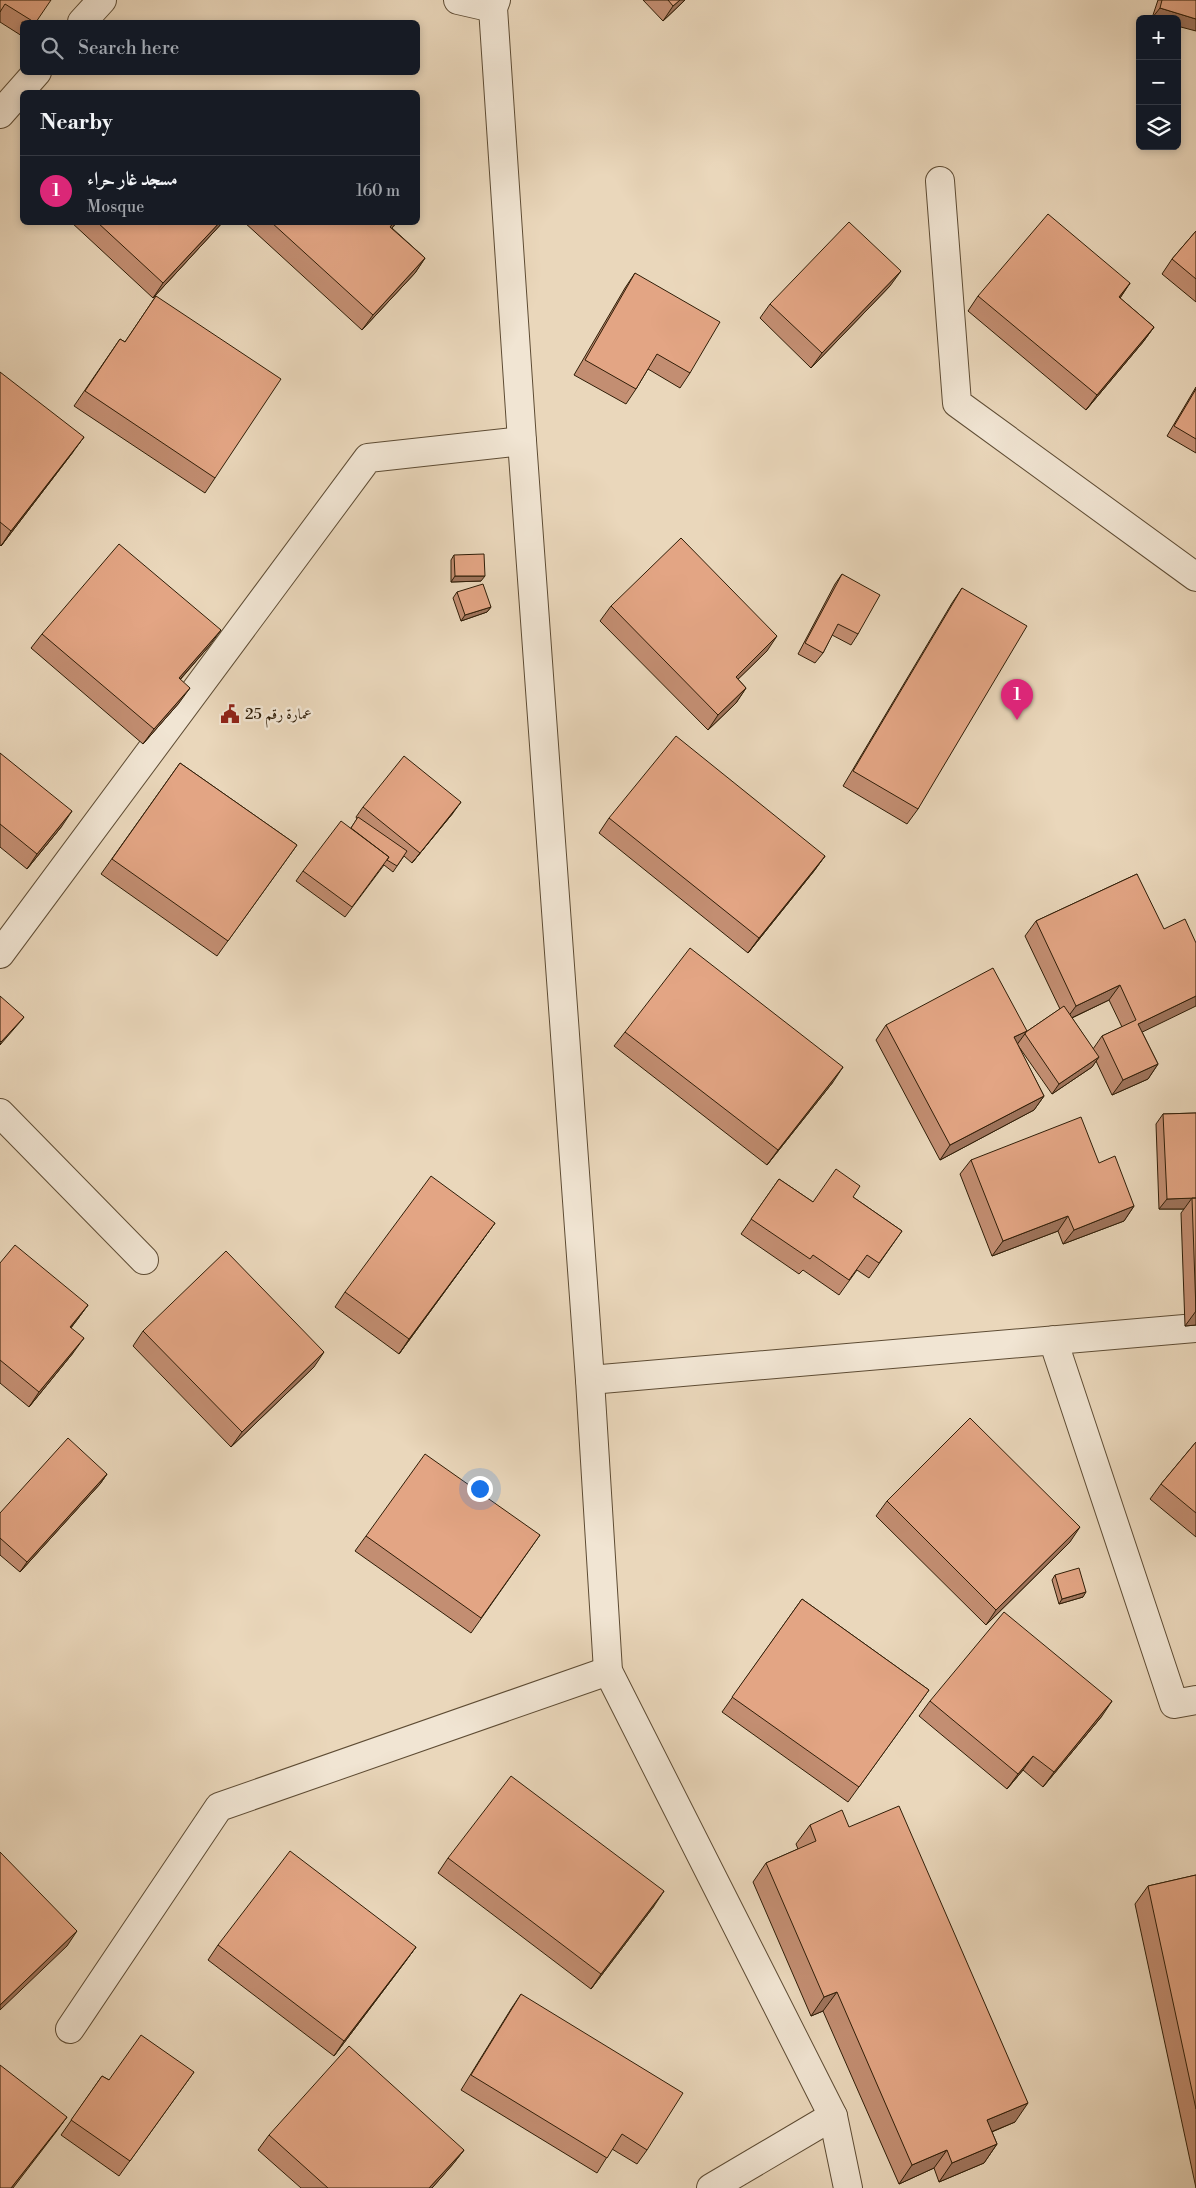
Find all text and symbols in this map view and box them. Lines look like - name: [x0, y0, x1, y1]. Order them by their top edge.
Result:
- map controls: [1136, 15, 1181, 150]
- button: +: [1136, 15, 1181, 60]
- search box: [20, 20, 420, 75]
- icon: search: [38, 34, 66, 62]
- text: Search here: [78, 36, 179, 60]
- button: −: [1136, 60, 1181, 105]
- button: layers: [1136, 105, 1181, 150]
- text: Nearby: [40, 110, 113, 136]
- text: مسجد غار حراء: [87, 167, 178, 191]
- text: 1: [52, 181, 60, 201]
- text: 160 m: [356, 181, 400, 201]
- text: Mosque: [87, 197, 144, 217]
- pin: 1: [1001, 679, 1033, 720]
- public building icon: عمارة رقم 25: [219, 703, 241, 725]
- place label: عمارة رقم 25: [245, 705, 312, 728]
- your location: [467, 1476, 493, 1502]

